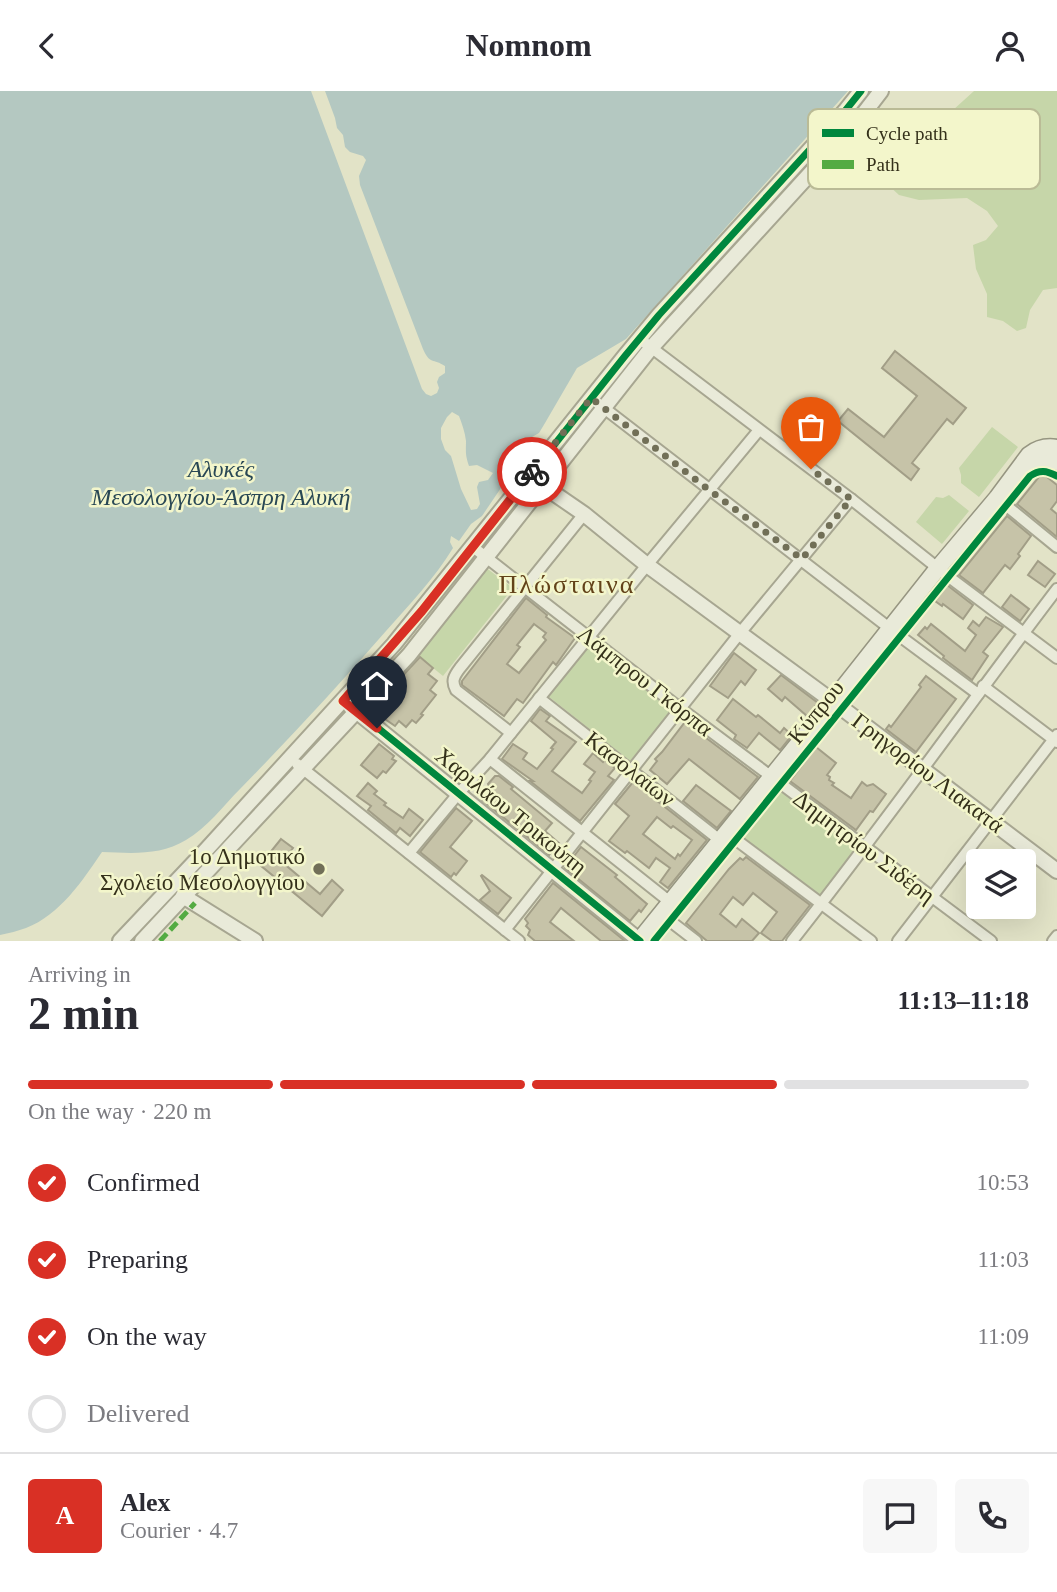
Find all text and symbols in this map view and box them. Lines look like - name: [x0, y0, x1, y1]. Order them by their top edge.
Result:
- icon: back: [28, 27, 66, 65]
- text: Nomnom: [465, 27, 592, 63]
- icon: person: [991, 27, 1029, 65]
- legend: [808, 109, 1040, 189]
- text: Cycle path: [866, 123, 948, 144]
- text: Path: [866, 154, 900, 175]
- pin: [781, 397, 841, 469]
- icon: bag: [792, 408, 830, 446]
- courier: [497, 437, 567, 507]
- icon: bike: [513, 453, 551, 491]
- water label: Αλυκές Μεσολογγίου-Άσπρη Αλυκή: [91, 456, 350, 510]
- district label: Πλώσταινα: [499, 570, 635, 599]
- street label: Λάμπρου Γκόρπα: [573, 621, 717, 741]
- pin: [347, 656, 407, 728]
- icon: home: [358, 667, 396, 705]
- street label: Κύπρου: [783, 675, 849, 749]
- street label: Γρηγορίου Λιακατά: [847, 708, 1009, 838]
- street label: Κασολαίων: [580, 726, 680, 812]
- street label: Χαριλάου Τρικούπη: [430, 742, 592, 880]
- street label: Δημητρίου Σιδέρη: [788, 786, 940, 908]
- place label: 1ο Δημοτικό Σχολείο Μεσολογγίου: [100, 844, 305, 895]
- map controls: [966, 849, 1036, 919]
- button: layers: [966, 849, 1036, 919]
- marker: 1ο Δημοτικό Σχολείο Μεσολογγίου: [311, 861, 327, 877]
- text: Arriving in: [28, 962, 131, 987]
- text: 11:13–11:18: [898, 986, 1029, 1015]
- text: 2 min: [28, 988, 139, 1039]
- text: On the way · 220 m: [28, 1099, 211, 1124]
- icon: check: [28, 1164, 66, 1202]
- text: Confirmed: [87, 1168, 200, 1197]
- text: 10:53: [977, 1170, 1029, 1195]
- icon: check: [28, 1241, 66, 1279]
- text: Preparing: [87, 1245, 188, 1274]
- text: 11:03: [977, 1247, 1029, 1272]
- icon: check: [28, 1318, 66, 1356]
- text: On the way: [87, 1322, 207, 1351]
- text: 11:09: [977, 1324, 1029, 1349]
- text: Delivered: [87, 1399, 190, 1428]
- button: chat: [863, 1479, 937, 1553]
- button: phone: [955, 1479, 1029, 1553]
- text: Alex: [120, 1488, 171, 1517]
- text: A: [56, 1501, 74, 1530]
- text: Courier · 4.7: [120, 1518, 238, 1543]

